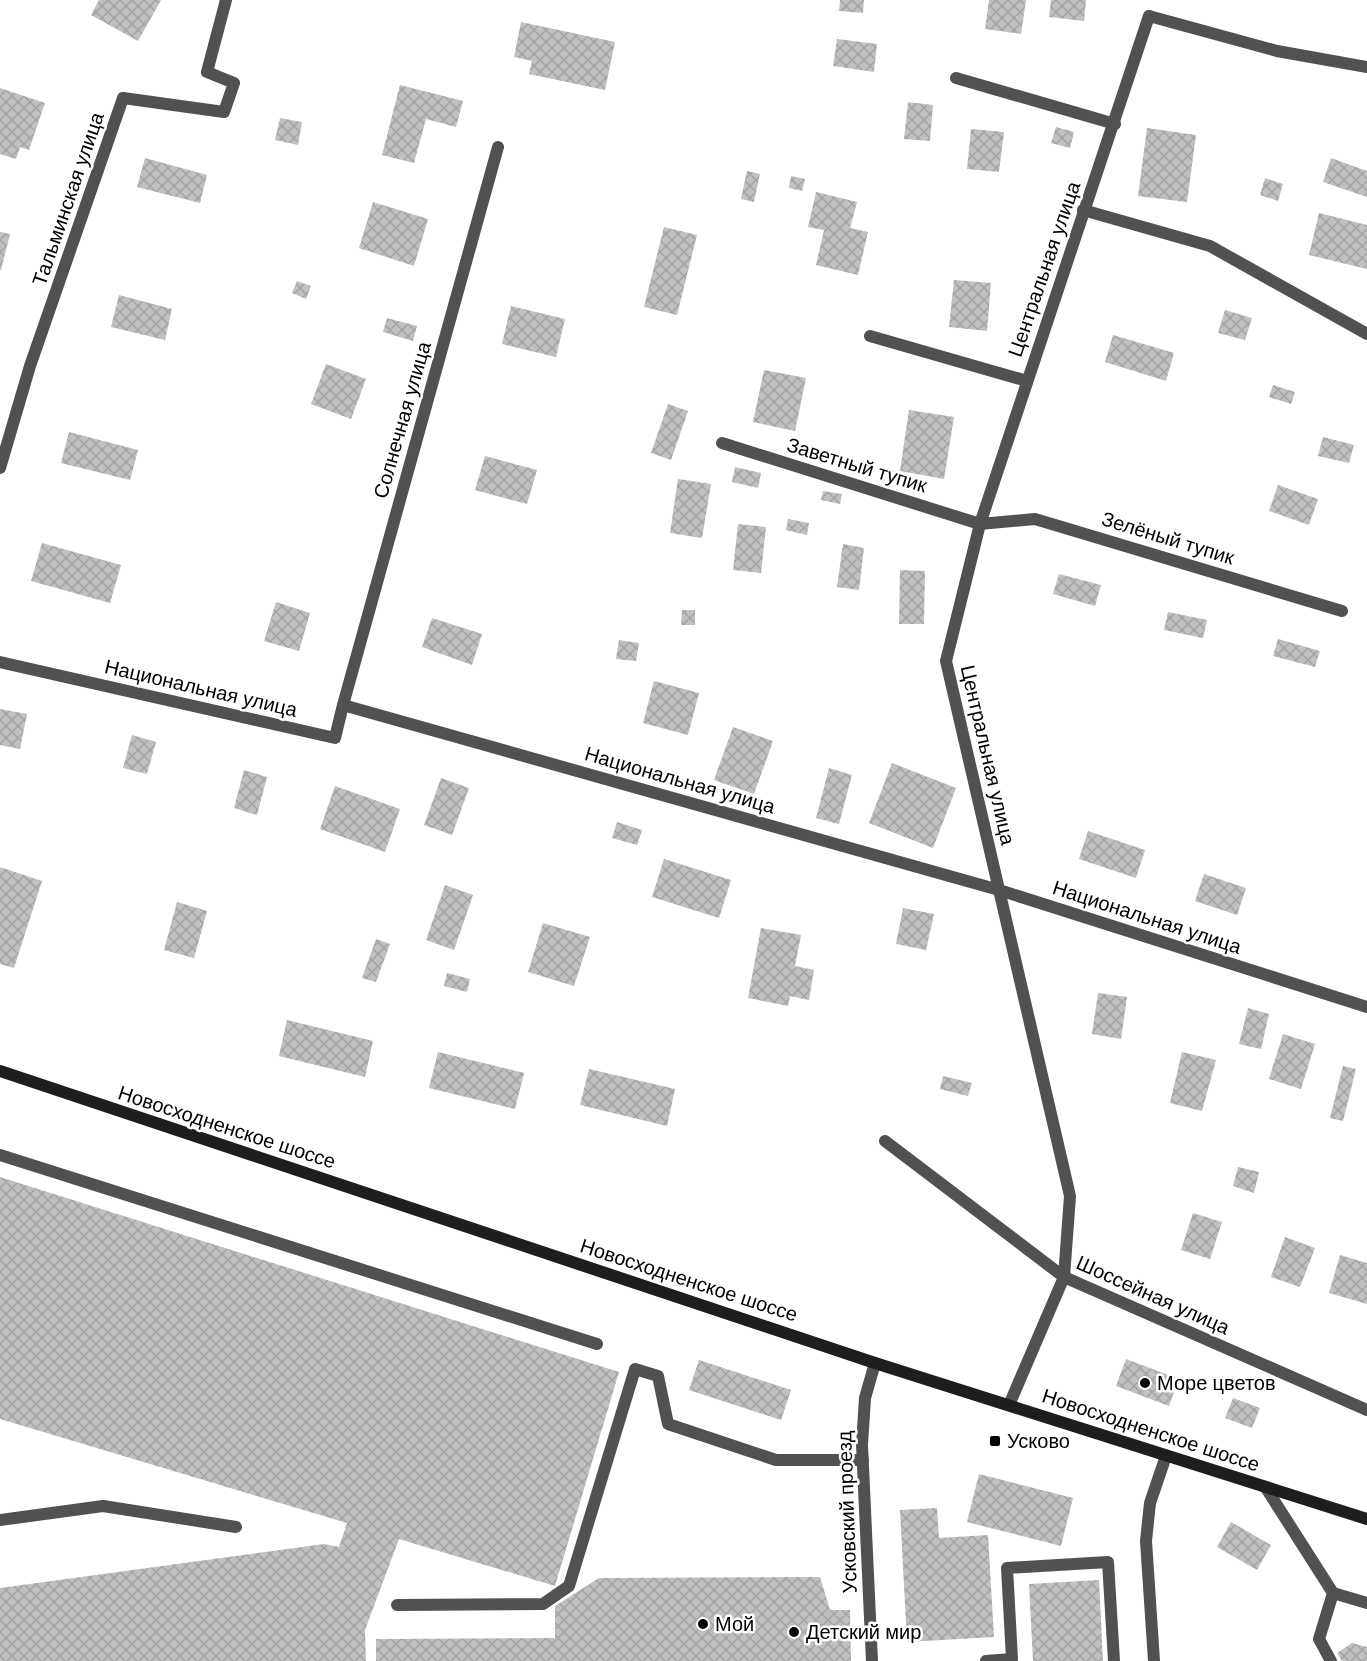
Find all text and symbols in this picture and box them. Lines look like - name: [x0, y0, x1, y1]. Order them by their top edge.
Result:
- street label: Тальминская улица: [26, 108, 110, 289]
- street label: Центральная улица: [1002, 177, 1086, 360]
- street label: Солнечная улица: [367, 338, 437, 501]
- street label: Заветный тупик: [784, 431, 930, 499]
- street label: Зелёный тупик: [1099, 505, 1238, 571]
- street label: Национальная улица: [102, 653, 301, 723]
- street label: Центральная улица: [955, 663, 1022, 848]
- street label: Национальная улица: [582, 740, 779, 820]
- street label: Национальная улица: [1049, 874, 1245, 960]
- street label: Новосходненское шоссе: [115, 1080, 339, 1174]
- street label: Новосходненское шоссе: [577, 1233, 801, 1327]
- street label: Шоссейная улица: [1072, 1250, 1234, 1341]
- place label: Море цветов: [1157, 1370, 1276, 1396]
- marker: Море цветов: [1138, 1376, 1152, 1390]
- street label: Новосходненское шоссе: [1039, 1383, 1263, 1477]
- place label: Усково: [1007, 1428, 1070, 1454]
- street label: Усковский проезд: [831, 1430, 863, 1594]
- marker: Усково: [988, 1434, 1002, 1448]
- place label: Мой: [715, 1611, 754, 1637]
- marker: Мой: [696, 1617, 710, 1631]
- place label: Детский мир: [806, 1619, 921, 1645]
- marker: Детский мир: [787, 1625, 801, 1639]

